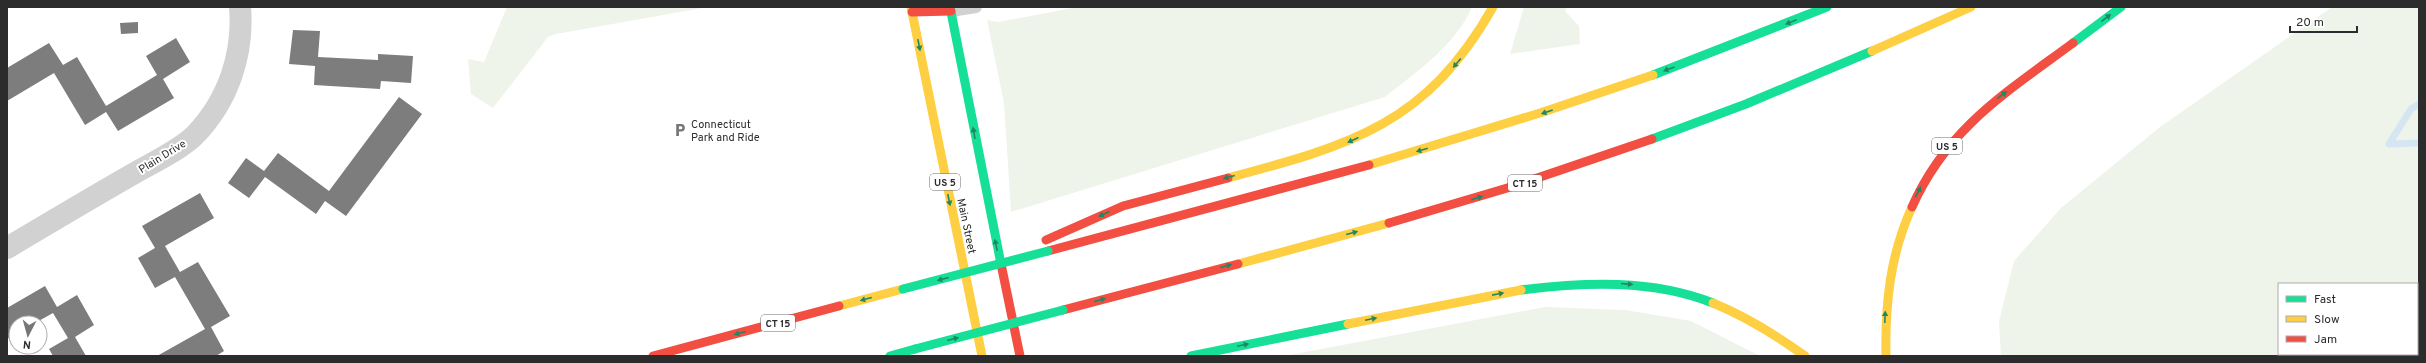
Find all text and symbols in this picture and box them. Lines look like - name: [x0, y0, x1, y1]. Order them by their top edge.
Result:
- scale bar: [2290, 8, 2357, 34]
- one-way arrow: [2101, 13, 2112, 22]
- text: 20 m: [2296, 15, 2324, 31]
- one-way arrow: [1784, 20, 1796, 26]
- one-way arrow: [916, 39, 922, 51]
- one-way arrow: [1452, 57, 1461, 68]
- one-way arrow: [1663, 66, 1675, 72]
- one-way arrow: [1997, 91, 2007, 99]
- one-way arrow: [1540, 109, 1552, 115]
- place label: Connecticut Park and Ride: [691, 118, 760, 145]
- parking icon: Connecticut Park and Ride: [672, 122, 688, 138]
- one-way arrow: [971, 127, 977, 139]
- street label: Plain Drive: [136, 137, 189, 177]
- one-way arrow: [1348, 137, 1359, 143]
- road number: US 5: [1932, 138, 1962, 154]
- one-way arrow: [1416, 147, 1428, 153]
- road number: US 5: [930, 174, 960, 190]
- one-way arrow: [1223, 175, 1235, 181]
- road number: CT 15: [1508, 175, 1542, 191]
- one-way arrow: [1914, 186, 1921, 198]
- one-way arrow: [946, 194, 952, 207]
- one-way arrow: [1471, 195, 1483, 201]
- street label: Main Street: [953, 197, 979, 255]
- one-way arrow: [1099, 211, 1110, 217]
- one-way arrow: [1346, 230, 1358, 236]
- one-way arrow: [993, 238, 999, 251]
- one-way arrow: [1220, 263, 1232, 269]
- one-way arrow: [937, 276, 949, 282]
- one-way arrow: [1621, 280, 1633, 287]
- legend: [2278, 283, 2418, 355]
- one-way arrow: [1492, 290, 1504, 296]
- text: Fast: [2314, 292, 2336, 308]
- one-way arrow: [859, 296, 871, 302]
- one-way arrow: [1094, 296, 1107, 302]
- one-way arrow: [1882, 311, 1889, 323]
- text: Slow: [2314, 312, 2340, 328]
- north arrow: [8, 315, 48, 355]
- road number: CT 15: [761, 315, 795, 331]
- one-way arrow: [1365, 316, 1377, 322]
- one-way arrow: [734, 330, 746, 336]
- text: Jam: [2314, 332, 2337, 348]
- one-way arrow: [947, 336, 959, 342]
- text: N: [22, 337, 32, 351]
- one-way arrow: [1237, 342, 1249, 348]

